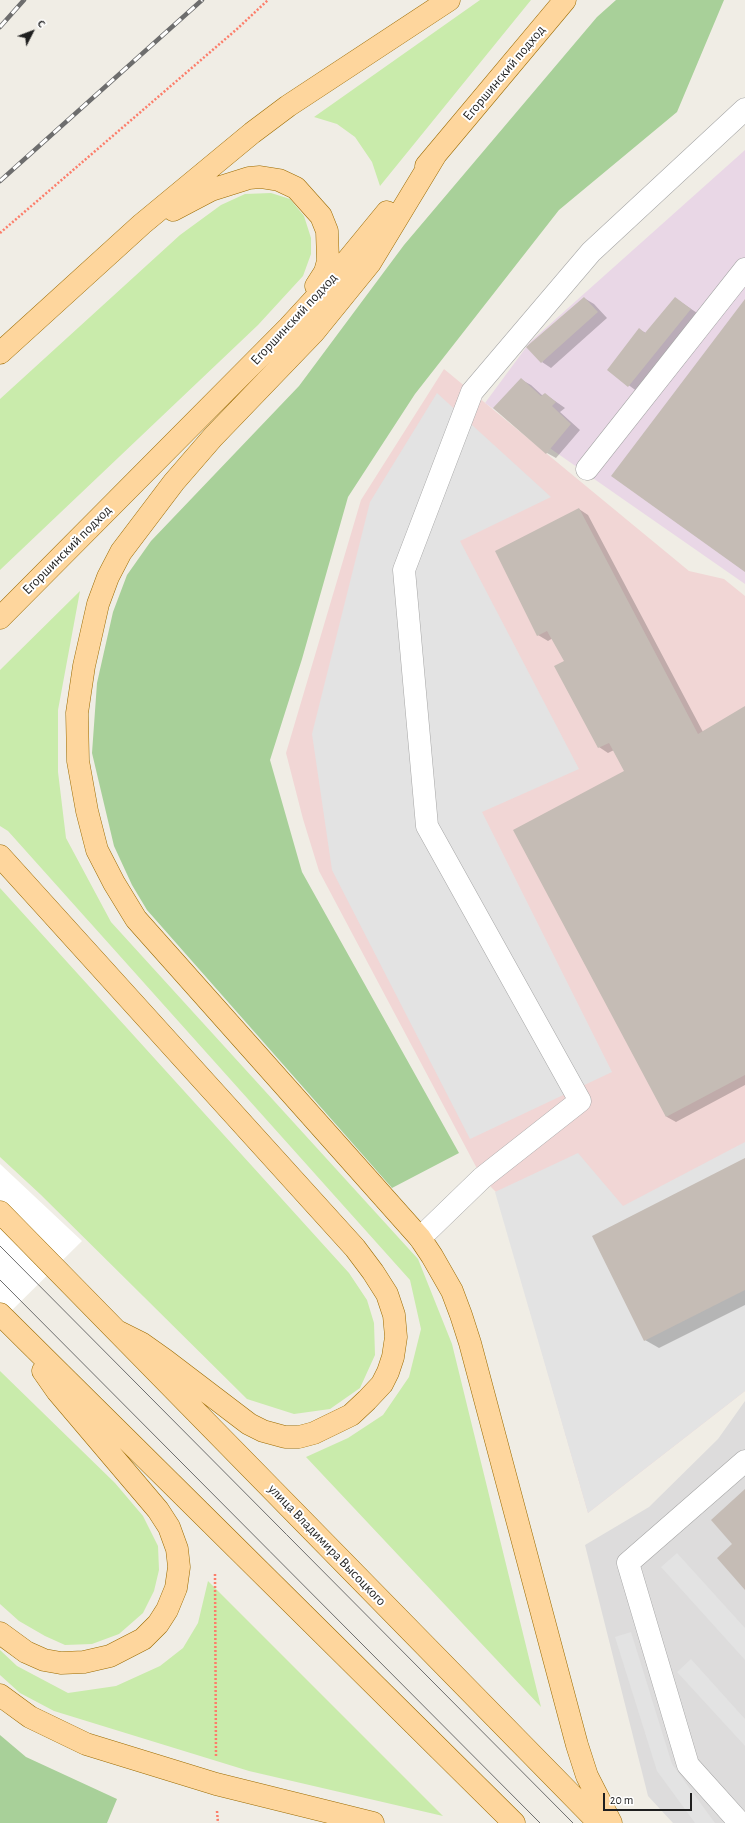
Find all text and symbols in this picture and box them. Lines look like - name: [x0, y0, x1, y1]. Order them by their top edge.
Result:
- north arrow: [12, 12, 52, 52]
- text: С: [35, 18, 47, 30]
- street label: Егоршинский подход: [459, 22, 549, 124]
- street label: Егоршинский подход: [247, 269, 341, 369]
- street label: Егоршинский подход: [19, 502, 115, 598]
- street label: улица Владимира Высоцкого: [264, 1481, 390, 1609]
- scale bar: [605, 1785, 694, 1811]
- text: 20 m: [610, 1794, 633, 1806]

